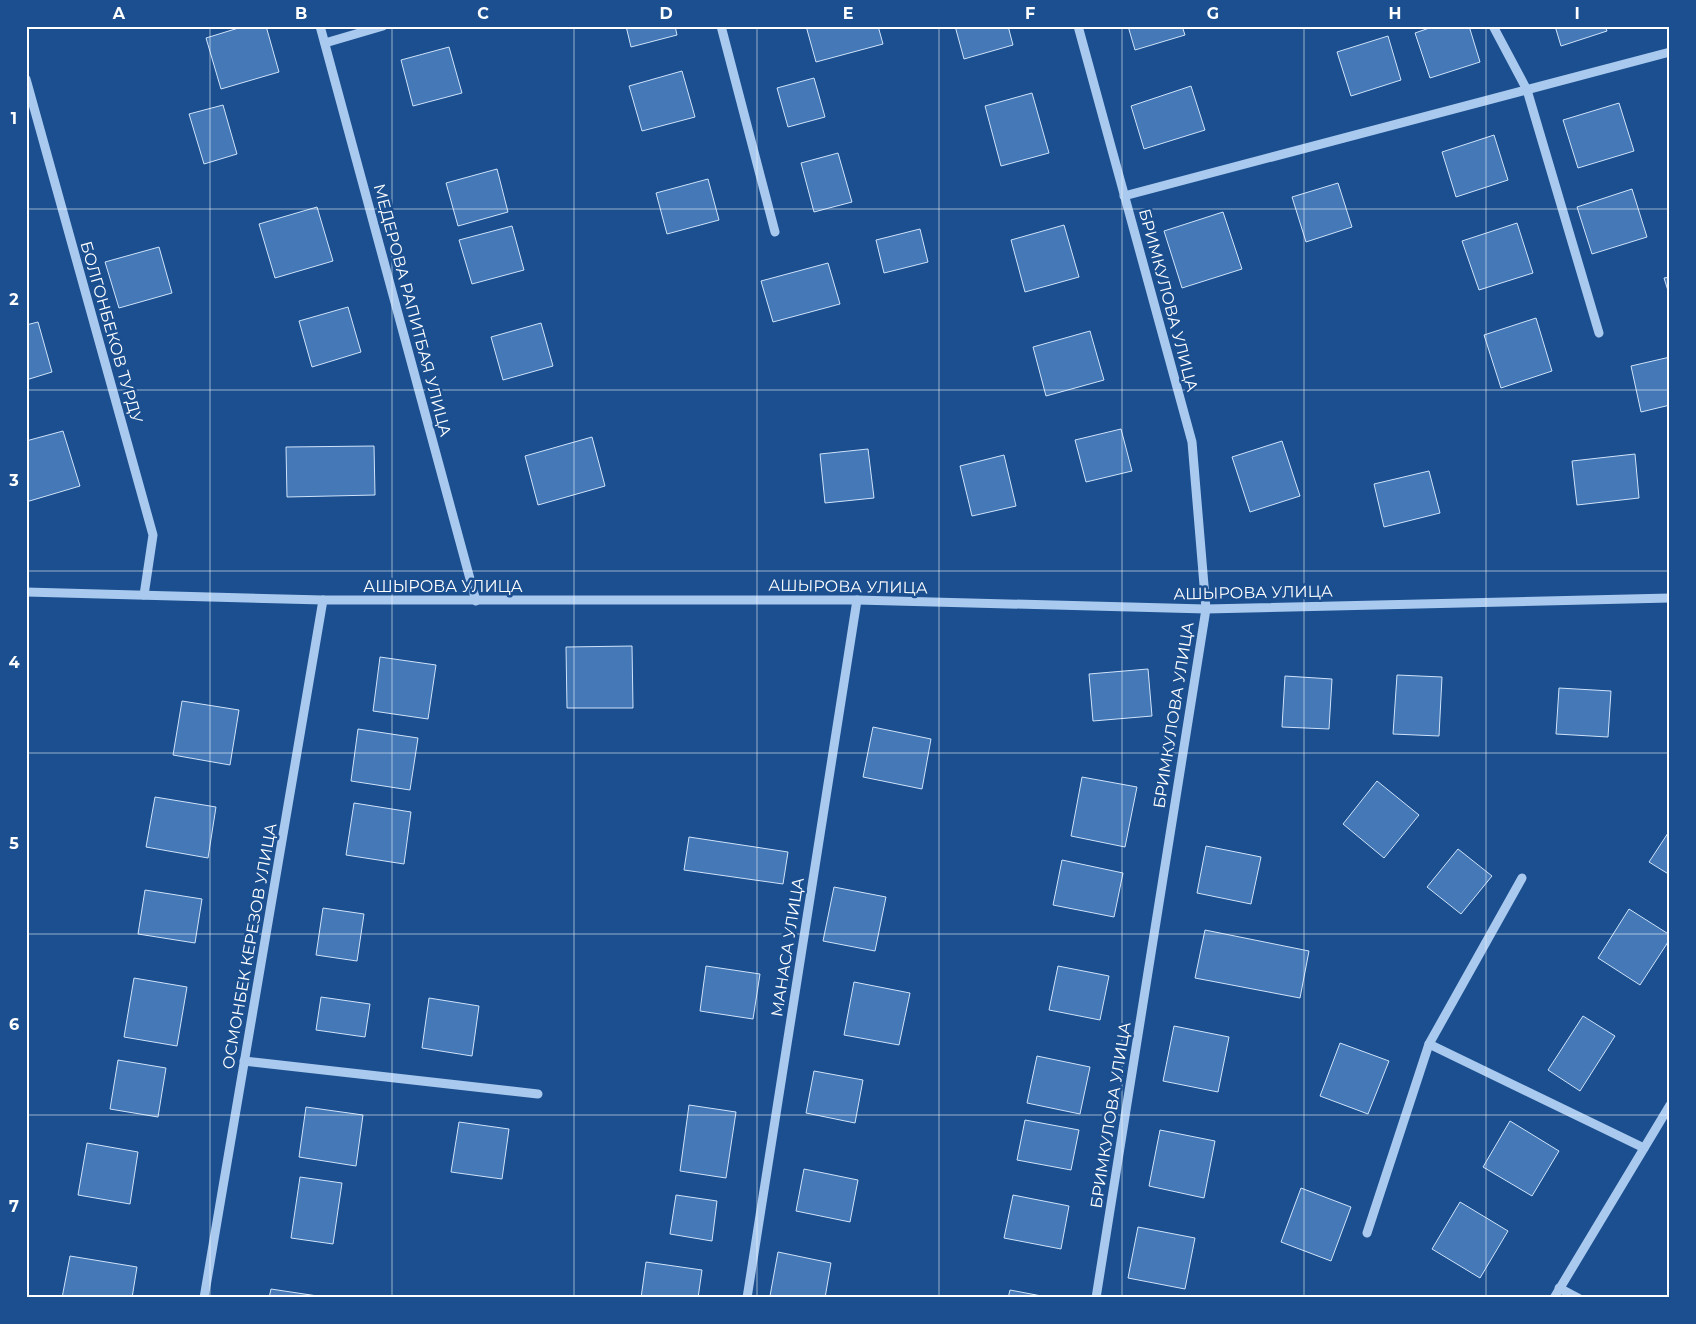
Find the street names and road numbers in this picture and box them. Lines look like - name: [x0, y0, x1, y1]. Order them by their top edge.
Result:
- street label: МЕДЕРОВА РАПИТБАЯ УЛИЦА: [370, 182, 455, 439]
- street label: БРИМКУЛОВА УЛИЦА: [1135, 207, 1202, 394]
- street label: БОЛГОНБЕКОВ ТУРДУ: [76, 239, 147, 426]
- street label: АШЫРОВА УЛИЦА: [768, 576, 928, 597]
- street label: АШЫРОВА УЛИЦА: [363, 577, 523, 596]
- street label: АШЫРОВА УЛИЦА: [1173, 582, 1333, 603]
- street label: БРИМКУЛОВА УЛИЦА: [1149, 620, 1198, 810]
- street label: ОСМОНБЕК КЕРЕЗОВ УЛИЦА: [218, 821, 281, 1071]
- street label: МАНАСА УЛИЦА: [767, 876, 808, 1018]
- street label: БРИМКУЛОВА УЛИЦА: [1086, 1020, 1135, 1210]

